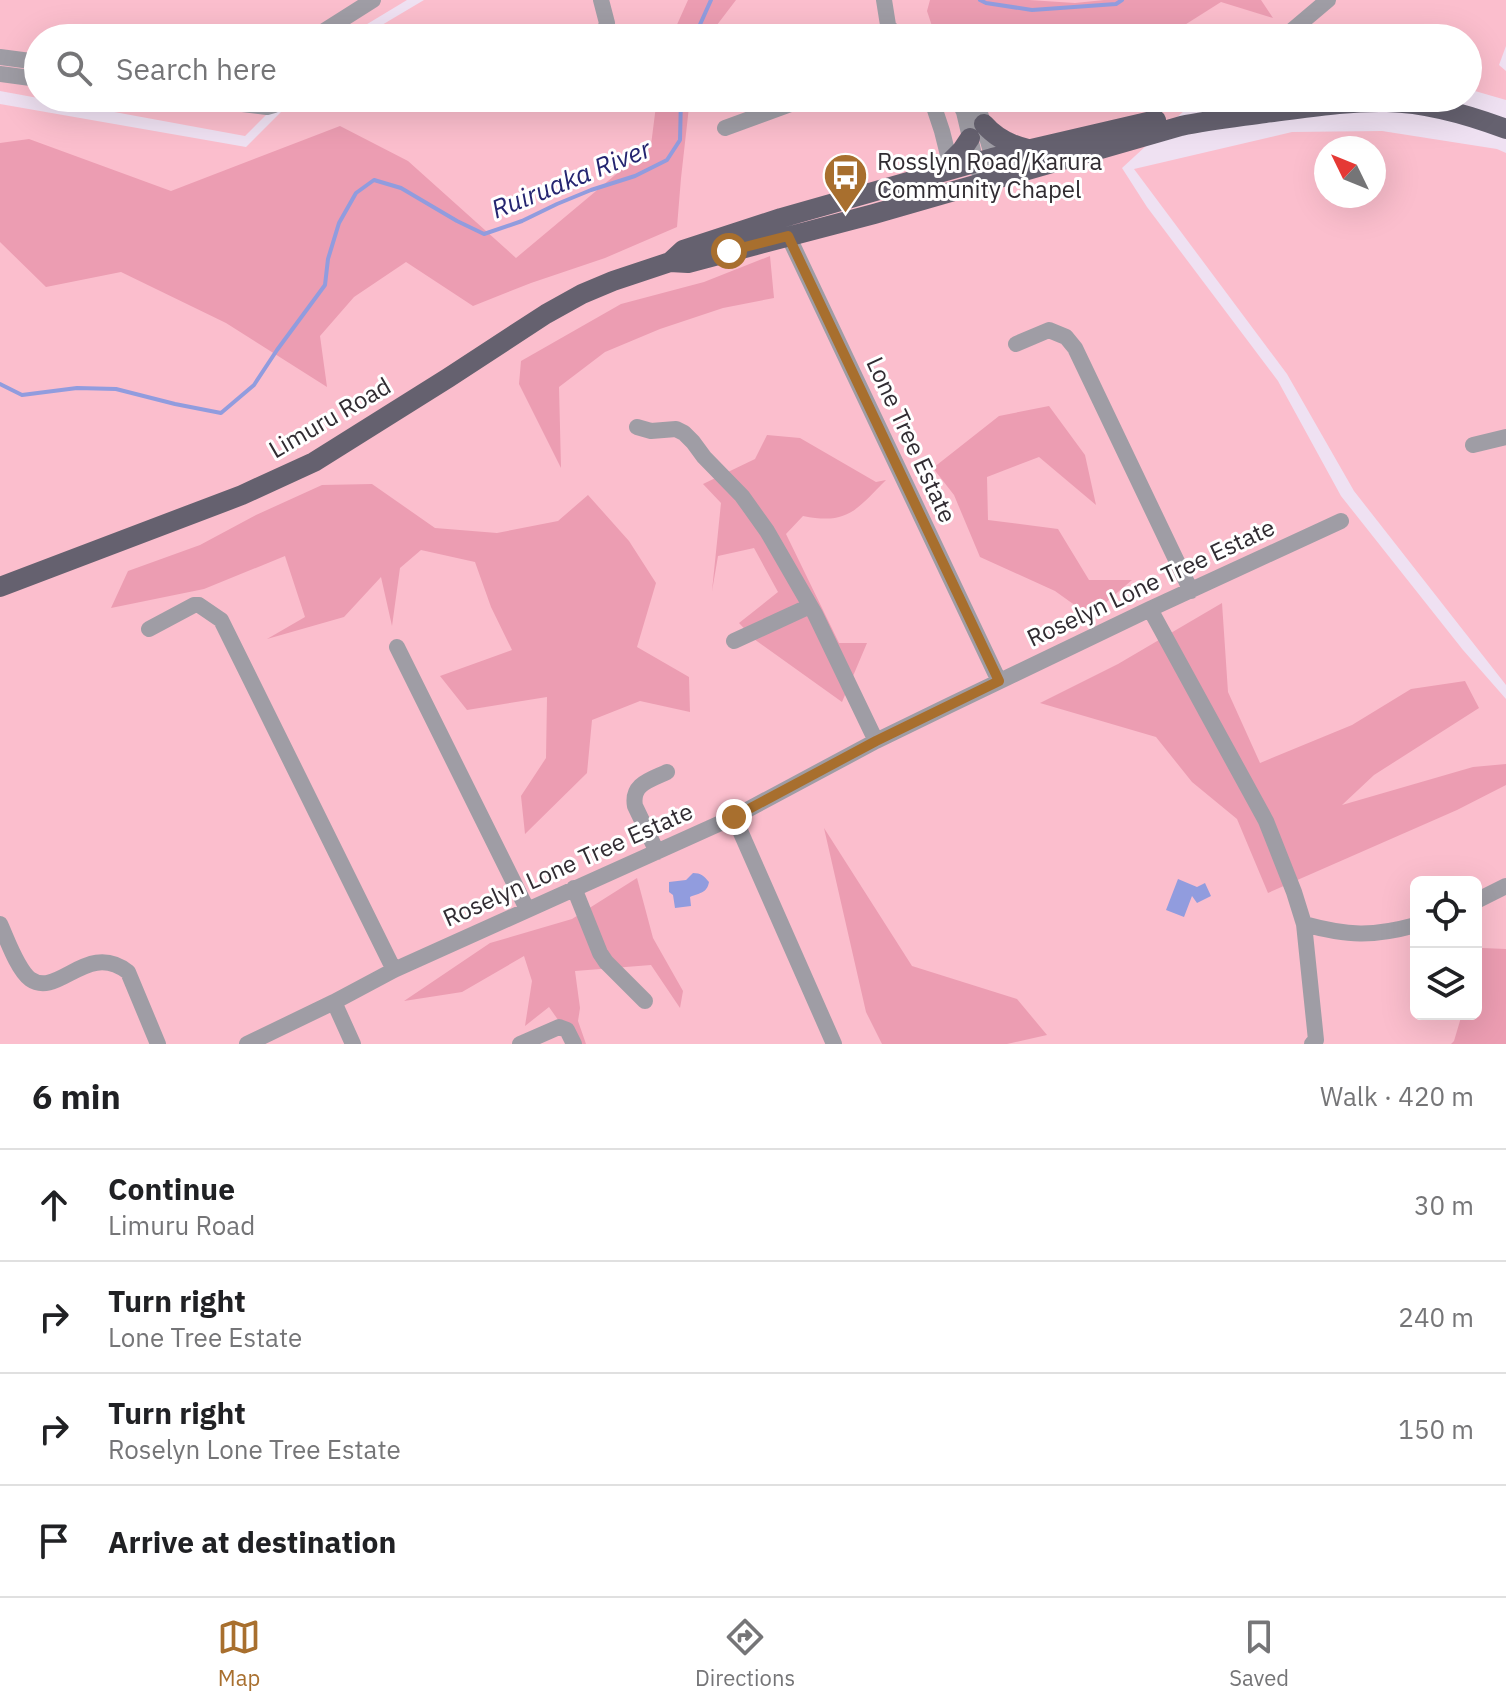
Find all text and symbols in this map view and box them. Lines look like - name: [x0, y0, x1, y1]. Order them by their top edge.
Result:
- search box: [24, 24, 1482, 112]
- icon: search: [52, 46, 96, 90]
- text: Search here: [116, 49, 277, 88]
- water label: Ruiruaka River: [486, 130, 657, 225]
- north arrow: [1314, 136, 1386, 208]
- place label: Rosslyn Road/Karura Community Chapel: [877, 145, 1102, 205]
- bus stop icon: Rosslyn Road/Karura Community Chapel: [822, 152, 870, 215]
- route start: [711, 233, 747, 269]
- street label: Lone Tree Estate: [860, 352, 964, 528]
- street label: Limuru Road: [263, 369, 396, 465]
- street label: Roselyn Lone Tree Estate: [1021, 511, 1280, 654]
- street label: Roselyn Lone Tree Estate: [438, 795, 698, 934]
- route end: [716, 799, 752, 835]
- map controls: [1410, 876, 1482, 1020]
- button: locate: [1410, 876, 1482, 948]
- button: layers: [1410, 948, 1482, 1020]
- text: 6 min: [32, 1074, 121, 1118]
- text: Walk · 420 m: [1320, 1079, 1474, 1113]
- text: Continue: [108, 1169, 235, 1208]
- icon: ahead: [32, 1183, 76, 1227]
- text: 30 m: [1414, 1188, 1474, 1222]
- text: Limuru Road: [108, 1208, 255, 1242]
- text: Turn right: [108, 1281, 246, 1320]
- icon: right: [32, 1295, 76, 1339]
- text: 240 m: [1398, 1300, 1474, 1334]
- text: Lone Tree Estate: [108, 1320, 302, 1354]
- text: Turn right: [108, 1393, 246, 1432]
- icon: right: [32, 1407, 76, 1451]
- text: 150 m: [1398, 1412, 1474, 1446]
- text: Roselyn Lone Tree Estate: [108, 1432, 401, 1466]
- icon: arrive: [32, 1519, 76, 1563]
- text: Arrive at destination: [108, 1522, 396, 1561]
- tab: Map: [217, 1615, 261, 1692]
- tab: Directions: [695, 1615, 795, 1692]
- tab: Saved: [1229, 1615, 1289, 1692]

